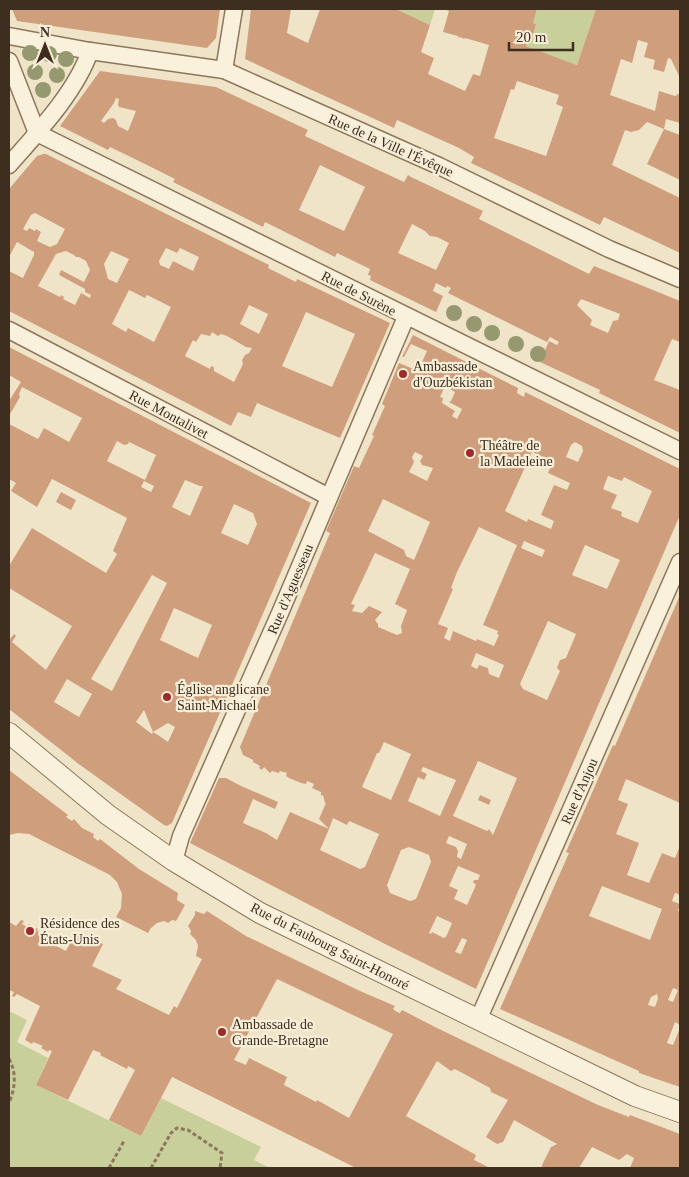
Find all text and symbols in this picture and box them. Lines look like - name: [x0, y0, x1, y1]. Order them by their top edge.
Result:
- north arrow: [20, 20, 70, 70]
- scale bar: [509, 20, 573, 52]
- text: N: [40, 25, 50, 40]
- text: 20 m: [516, 29, 547, 45]
- street label: Rue de la Ville l'Évêque: [326, 110, 456, 180]
- street label: Rue de Surène: [319, 268, 399, 319]
- place label: Ambassade d'Ouzbékistan: [413, 359, 493, 390]
- marker: Ambassade d'Ouzbékistan: [397, 368, 409, 380]
- street label: Rue Montalivet: [127, 387, 211, 442]
- place label: Théâtre de la Madeleine: [480, 438, 553, 469]
- marker: Théâtre de la Madeleine: [464, 447, 476, 459]
- street label: Rue d'Aguesseau: [265, 542, 316, 636]
- place label: Église anglicane Saint-Michael: [177, 681, 269, 713]
- marker: Église anglicane Saint-Michael: [161, 691, 173, 703]
- street label: Rue d'Anjou: [558, 756, 601, 826]
- street label: Rue du Faubourg Saint-Honoré: [248, 900, 412, 993]
- place label: Résidence des États-Unis: [40, 916, 120, 947]
- marker: Résidence des États-Unis: [24, 925, 36, 937]
- place label: Ambassade de Grande-Bretagne: [232, 1017, 328, 1048]
- marker: Ambassade de Grande-Bretagne: [216, 1026, 228, 1038]

